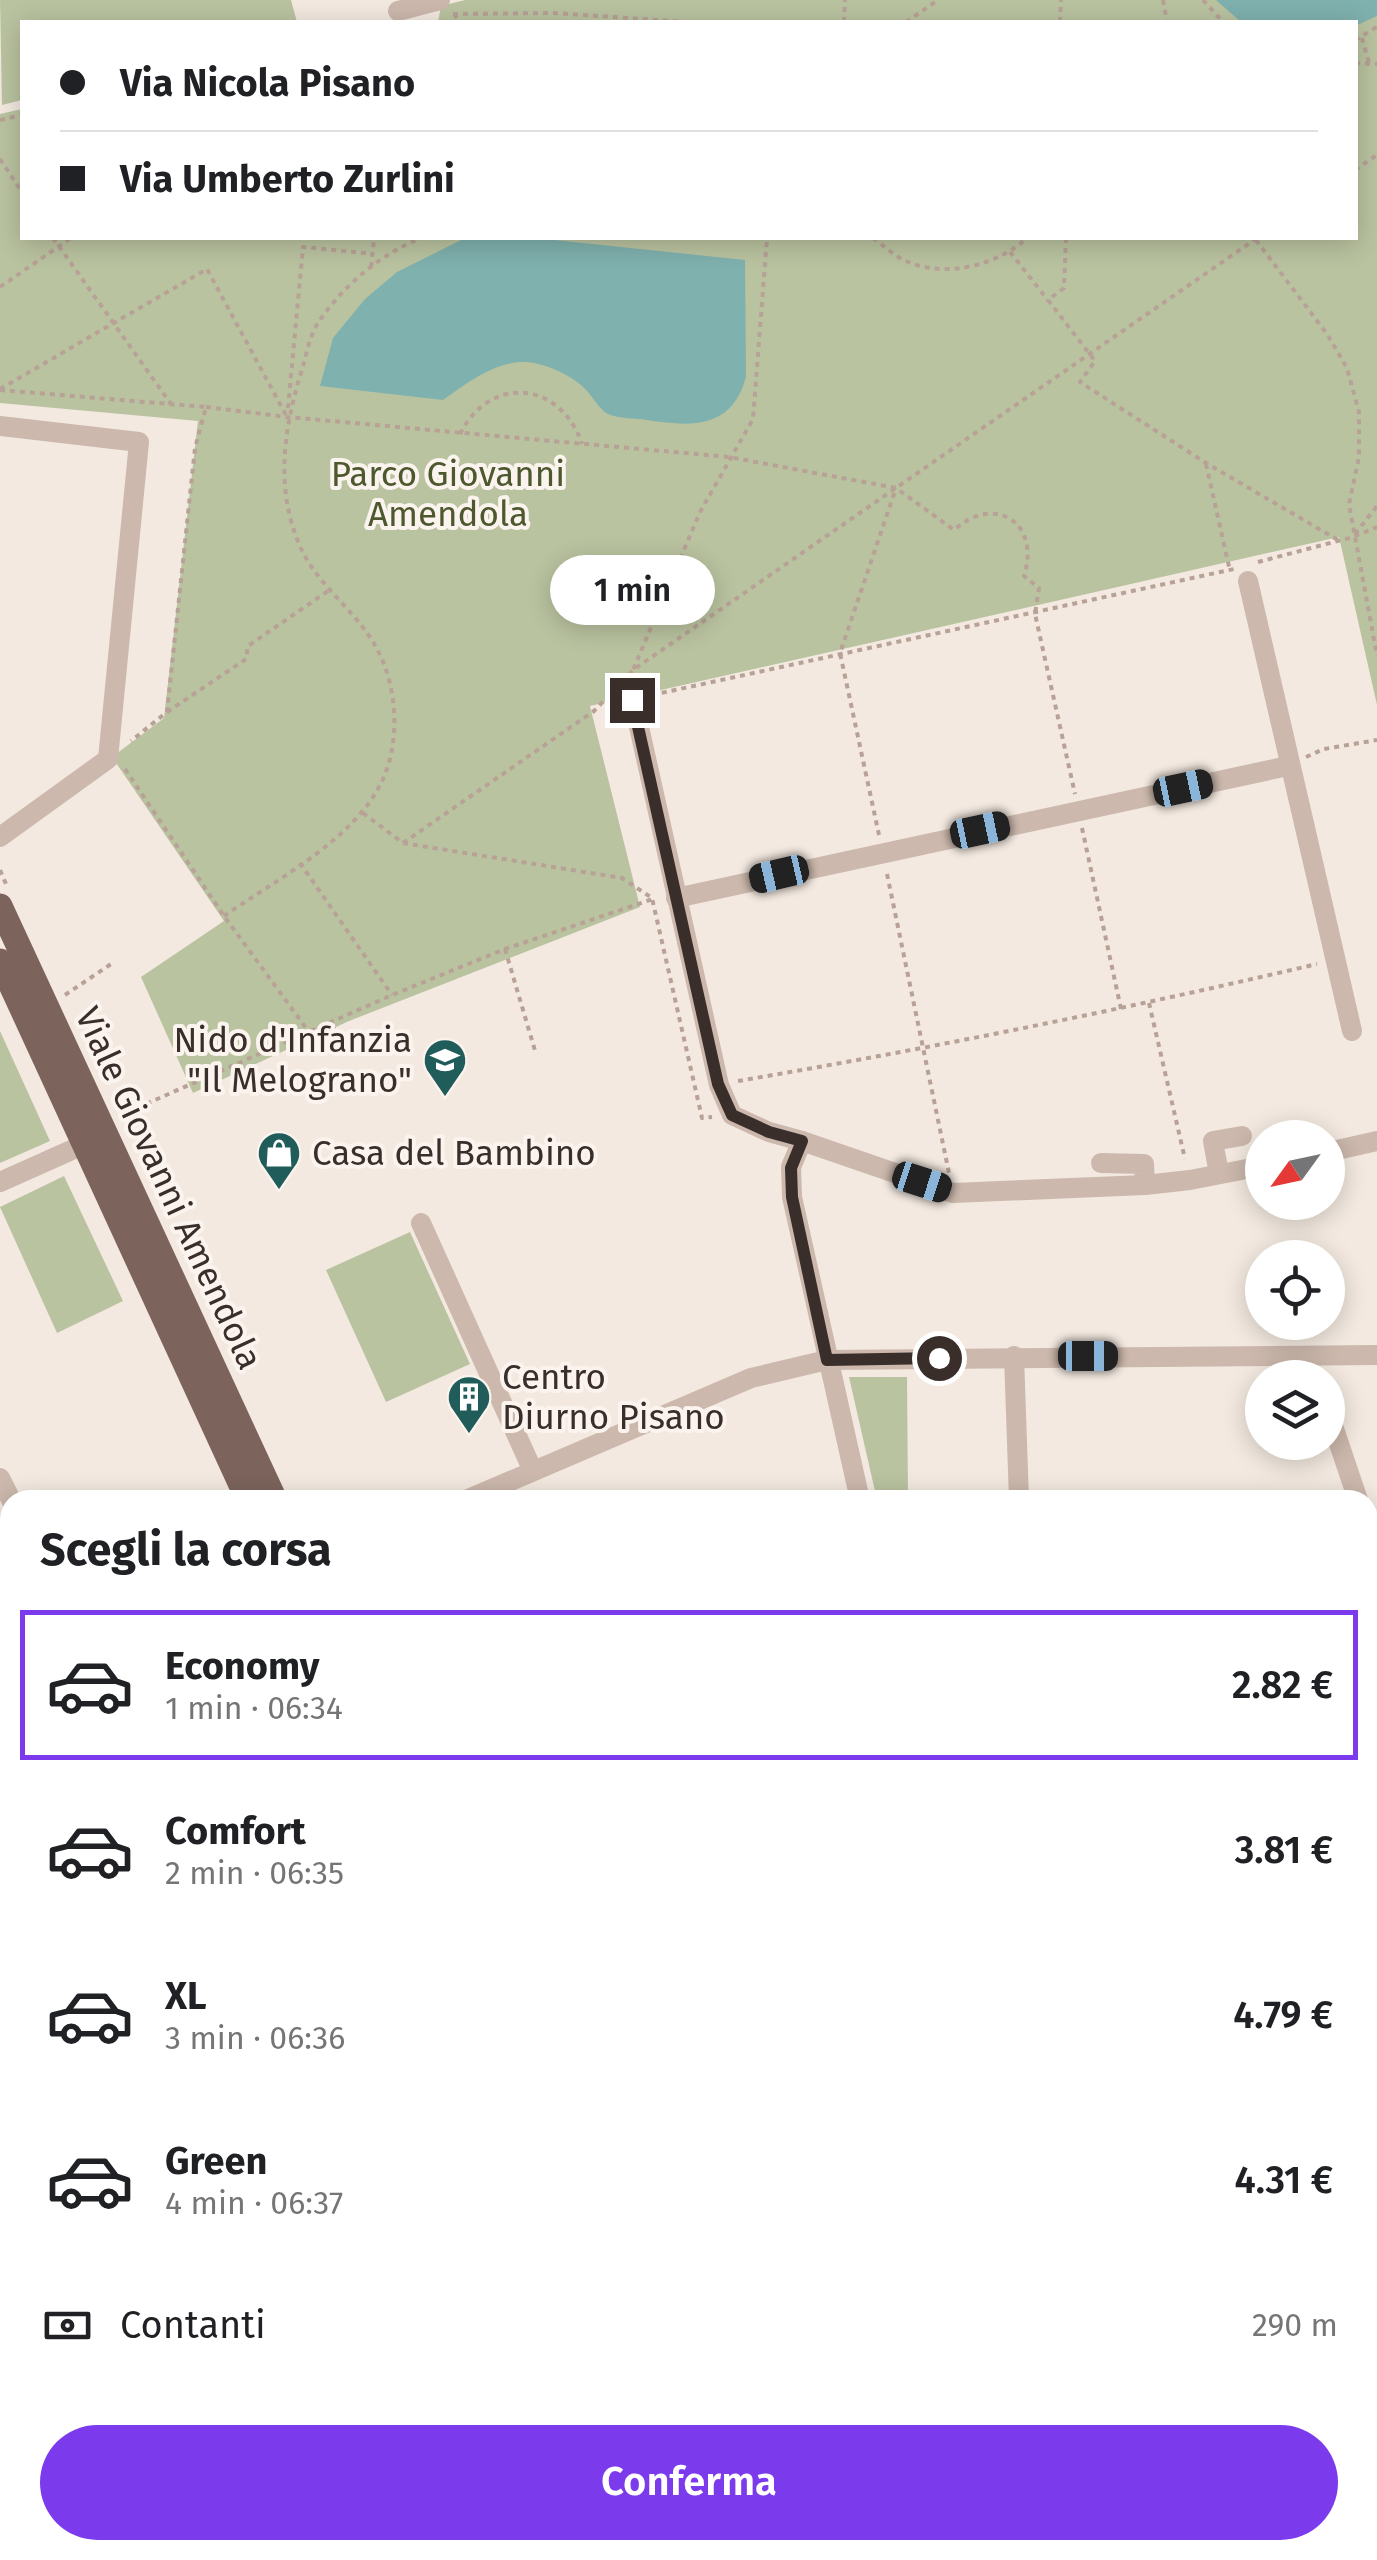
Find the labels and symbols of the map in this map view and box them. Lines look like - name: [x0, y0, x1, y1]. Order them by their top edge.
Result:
- park label: Parco Giovanni Amendola: [331, 453, 565, 535]
- callout: 1 min: [550, 555, 714, 625]
- route end: [610, 678, 655, 723]
- car: [1151, 767, 1215, 809]
- car: [948, 809, 1012, 851]
- car: [746, 853, 812, 895]
- street label: Viale Giovanni Amendola: [67, 1000, 271, 1376]
- place label: Nido d'Infanzia "Il Melograno": [173, 1019, 412, 1101]
- school or university icon: Nido d'Infanzia "Il Melograno": [422, 1037, 468, 1098]
- north arrow: [1245, 1120, 1345, 1220]
- shop icon: Casa del Bambino: [256, 1130, 302, 1191]
- place label: Casa del Bambino: [312, 1132, 596, 1174]
- car: [889, 1158, 955, 1206]
- route start: [917, 1336, 962, 1381]
- car: [1058, 1341, 1118, 1371]
- place label: Centro Diurno Pisano: [502, 1356, 725, 1438]
- building icon: Centro Diurno Pisano: [446, 1374, 492, 1435]

